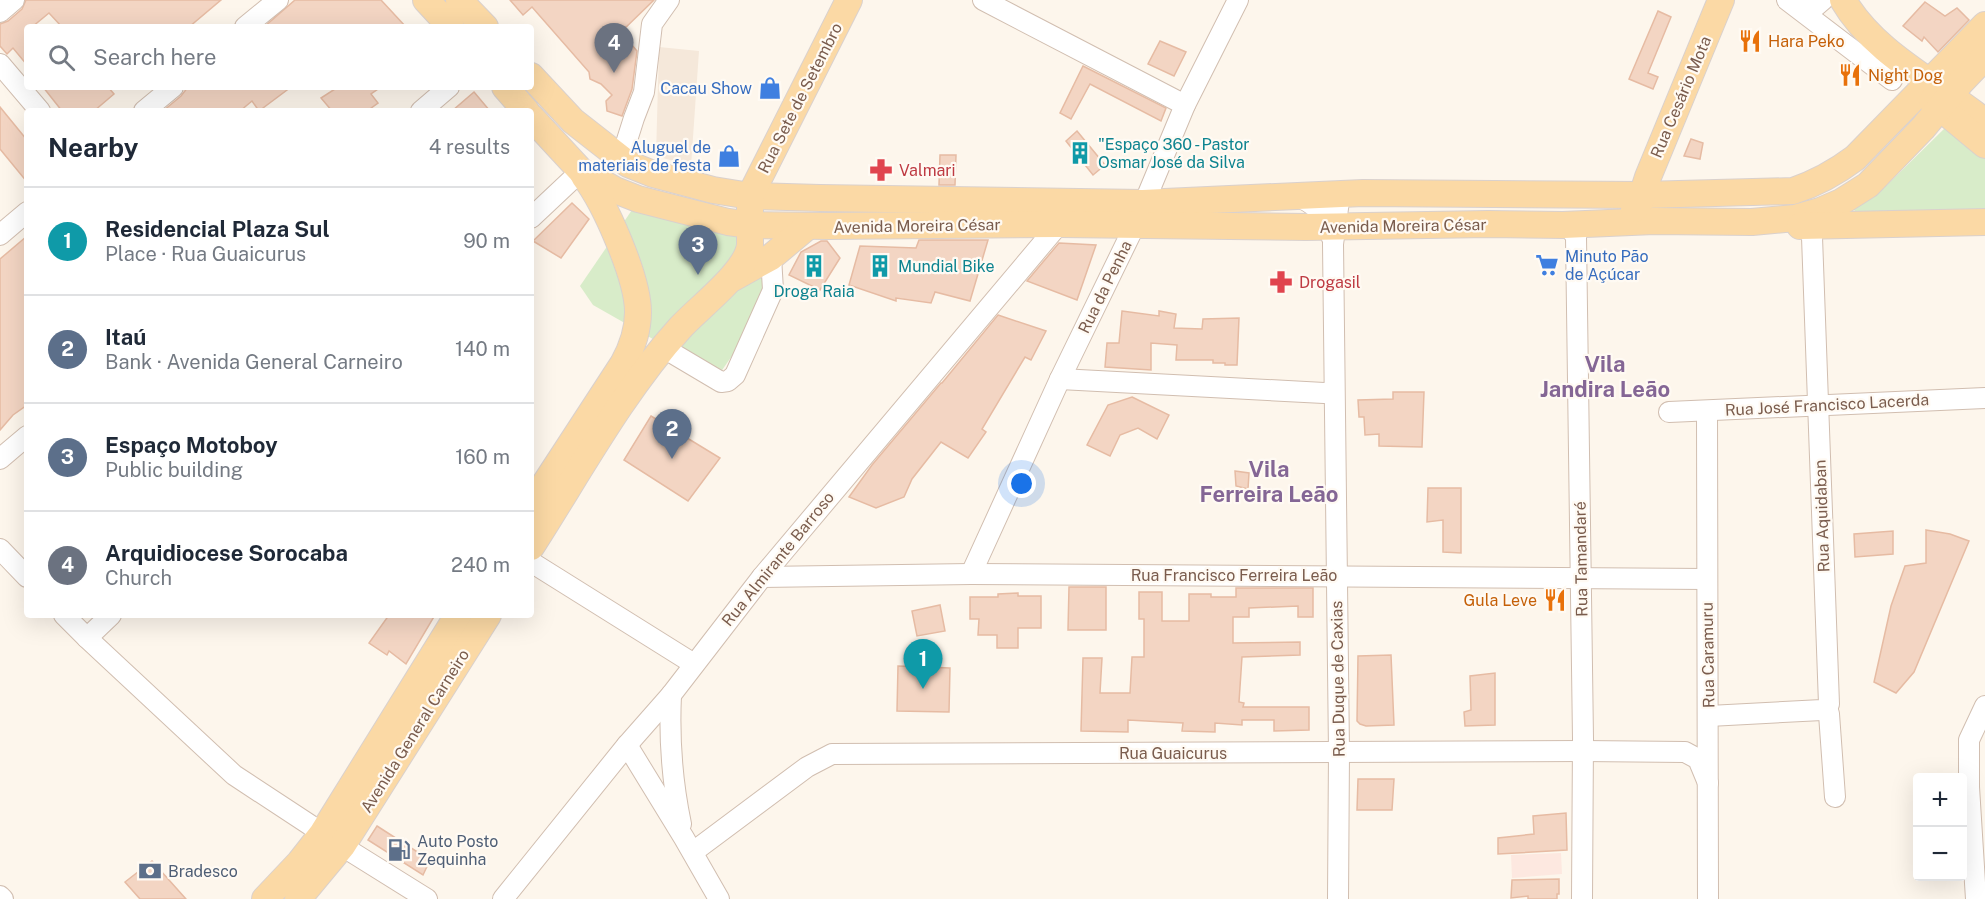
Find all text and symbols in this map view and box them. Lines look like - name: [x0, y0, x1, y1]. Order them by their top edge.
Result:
- street label: Rua Sete de Setembro: [754, 20, 846, 176]
- pin: 4: [594, 23, 634, 73]
- search box: [24, 24, 534, 90]
- restaurant icon: Hara Peko: [1737, 28, 1763, 54]
- place label: Hara Peko: [1768, 32, 1845, 51]
- street label: Rua Cesário Mota: [1647, 33, 1715, 161]
- icon: search: [45, 41, 78, 74]
- text: Search here: [93, 44, 217, 70]
- restaurant icon: Night Dog: [1837, 62, 1863, 88]
- place label: Night Dog: [1868, 66, 1943, 85]
- shop icon: Cacau Show: [757, 75, 783, 101]
- place label: Cacau Show: [660, 79, 753, 98]
- text: Nearby: [48, 132, 138, 163]
- text: 4 results: [429, 135, 510, 159]
- place label: "Espaço 360 - Pastor Osmar José da Silva: [1098, 135, 1250, 172]
- place label: Aluguel de materiais de festa: [578, 138, 711, 175]
- building icon: "Espaço 360 - Pastor Osmar José da Silva: [1067, 140, 1093, 166]
- shop icon: Aluguel de materiais de festa: [716, 143, 742, 169]
- pharmacy icon: Valmari: [868, 157, 894, 183]
- place label: Valmari: [899, 161, 956, 180]
- street label: Avenida Moreira César: [833, 215, 1001, 237]
- street label: Avenida Moreira César: [1319, 215, 1487, 237]
- text: Residencial Plaza Sul: [105, 216, 330, 242]
- pin: 3: [678, 226, 718, 275]
- text: 1: [63, 229, 72, 253]
- text: 90 m: [463, 229, 510, 253]
- street label: Rua da Penha: [1074, 237, 1136, 337]
- text: Place · Rua Guaicurus: [105, 242, 306, 266]
- place label: Minuto Pão de Açúcar: [1565, 247, 1649, 284]
- supermarket icon: Minuto Pão de Açúcar: [1534, 252, 1560, 278]
- building icon: Droga Raia: [801, 253, 827, 279]
- building icon: Mundial Bike: [867, 253, 893, 279]
- place label: Mundial Bike: [898, 257, 994, 276]
- pharmacy icon: Drogasil: [1268, 269, 1294, 295]
- place label: Drogasil: [1299, 273, 1361, 292]
- place label: Droga Raia: [774, 282, 855, 301]
- text: Itaú: [105, 324, 146, 350]
- text: 2: [61, 337, 74, 361]
- text: 140 m: [455, 337, 510, 361]
- text: Bank · Avenida General Carneiro: [105, 350, 403, 374]
- district label: Vila Jandira Leão: [1540, 351, 1670, 402]
- street label: Rua José Francisco Lacerda: [1724, 390, 1930, 420]
- pin: 2: [652, 410, 692, 459]
- text: Espaço Motoboy: [105, 432, 278, 458]
- text: 3: [61, 445, 74, 469]
- text: 160 m: [455, 445, 510, 469]
- district label: Vila Ferreira Leão: [1200, 456, 1338, 507]
- text: Public building: [105, 458, 243, 482]
- street label: Rua Aquidaban: [1811, 459, 1833, 573]
- your location: [1007, 469, 1036, 498]
- street label: Rua Almirante Barroso: [718, 488, 838, 630]
- street label: Rua Tamandaré: [1570, 501, 1592, 617]
- text: Arquidiocese Sorocaba: [105, 540, 348, 566]
- text: 4: [61, 553, 74, 577]
- text: 240 m: [451, 553, 510, 577]
- text: Church: [105, 566, 172, 590]
- street label: Rua Francisco Ferreira Leão: [1131, 566, 1337, 585]
- restaurant icon: Gula Leve: [1542, 587, 1568, 613]
- place label: Gula Leve: [1464, 591, 1537, 610]
- street label: Rua Duque de Caxias: [1327, 601, 1349, 757]
- street label: Rua Caramuru: [1698, 602, 1718, 708]
- pin: 1: [904, 640, 942, 689]
- street label: Avenida General Carneiro: [357, 646, 473, 816]
- street label: Rua Guaicurus: [1119, 744, 1227, 763]
- map controls: [1913, 773, 1967, 881]
- button: +: [1913, 773, 1967, 827]
- button: −: [1913, 827, 1967, 881]
- place label: Auto Posto Zequinha: [417, 832, 498, 869]
- fuel station icon: Auto Posto Zequinha: [386, 837, 412, 863]
- bank icon: Bradesco: [137, 858, 163, 884]
- place label: Bradesco: [168, 862, 238, 881]

